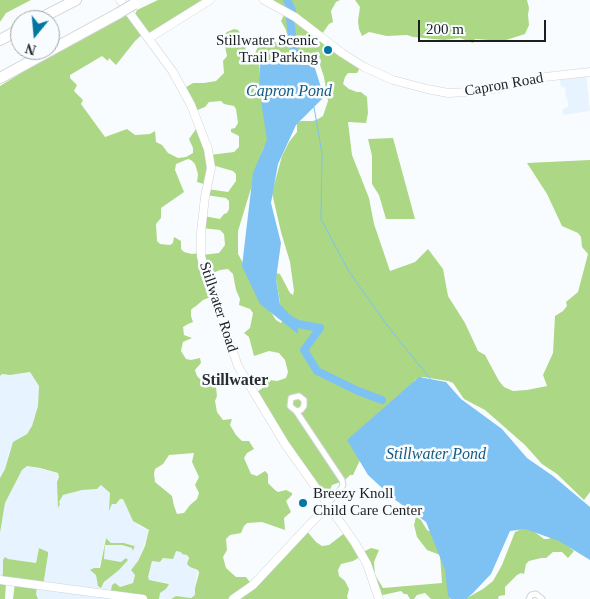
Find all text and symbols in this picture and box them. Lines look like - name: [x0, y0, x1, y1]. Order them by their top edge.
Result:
- north arrow: [10, 10, 60, 60]
- scale bar: [420, 10, 548, 42]
- text: 200 m: [426, 21, 464, 37]
- place label: Stillwater Scenic Trail Parking: [216, 32, 318, 67]
- text: N: [24, 40, 38, 58]
- marker: Stillwater Scenic Trail Parking: [322, 44, 334, 56]
- street label: Capron Road: [463, 69, 545, 101]
- water label: Capron Pond: [246, 82, 332, 102]
- street label: Stillwater Road: [195, 260, 241, 354]
- district label: Stillwater: [202, 371, 268, 391]
- water label: Stillwater Pond: [386, 445, 486, 465]
- place label: Breezy Knoll Child Care Center: [313, 485, 422, 520]
- marker: Breezy Knoll Child Care Center: [297, 497, 309, 509]

